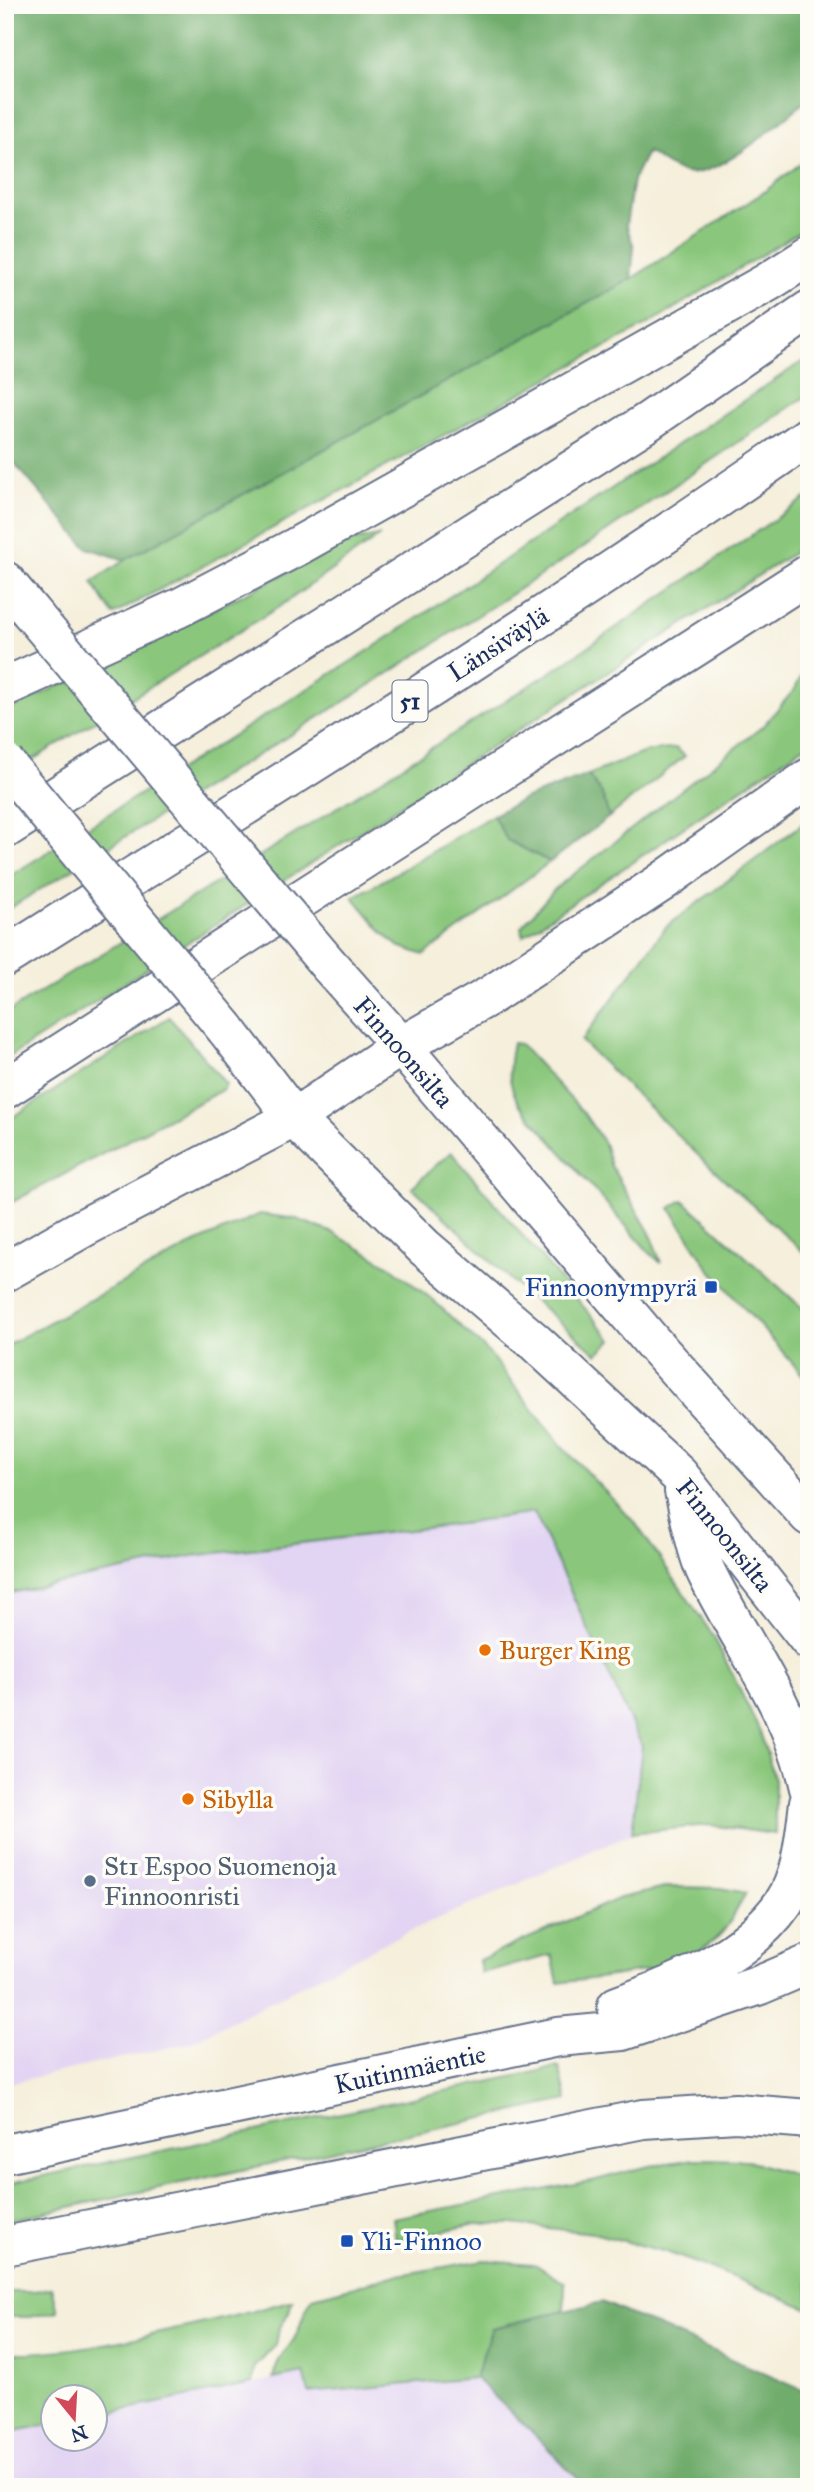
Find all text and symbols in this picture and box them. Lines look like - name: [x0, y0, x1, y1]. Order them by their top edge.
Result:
- street label: Länsiväylä: [442, 600, 554, 688]
- road number: 51: [392, 680, 428, 722]
- street label: Finnoonsilta: [347, 990, 461, 1114]
- place label: Finnoonympyrä: [525, 1271, 697, 1303]
- marker: Finnoonympyrä: [703, 1279, 719, 1295]
- street label: Finnoonsilta: [670, 1472, 780, 1598]
- place label: Burger King: [499, 1634, 631, 1666]
- marker: Burger King: [477, 1642, 493, 1658]
- place label: Sibylla: [202, 1783, 273, 1815]
- marker: Sibylla: [180, 1791, 196, 1807]
- place label: St1 Espoo Suomenoja Finnoonristi: [104, 1850, 337, 1912]
- marker: St1 Espoo Suomenoja Finnoonristi: [82, 1873, 98, 1889]
- street label: Kuitinmäentie: [331, 2037, 489, 2101]
- place label: Yli-Finnoo: [361, 2225, 482, 2257]
- marker: Yli-Finnoo: [339, 2233, 355, 2249]
- north arrow: [38, 2384, 108, 2454]
- text: N: [68, 2420, 90, 2447]

